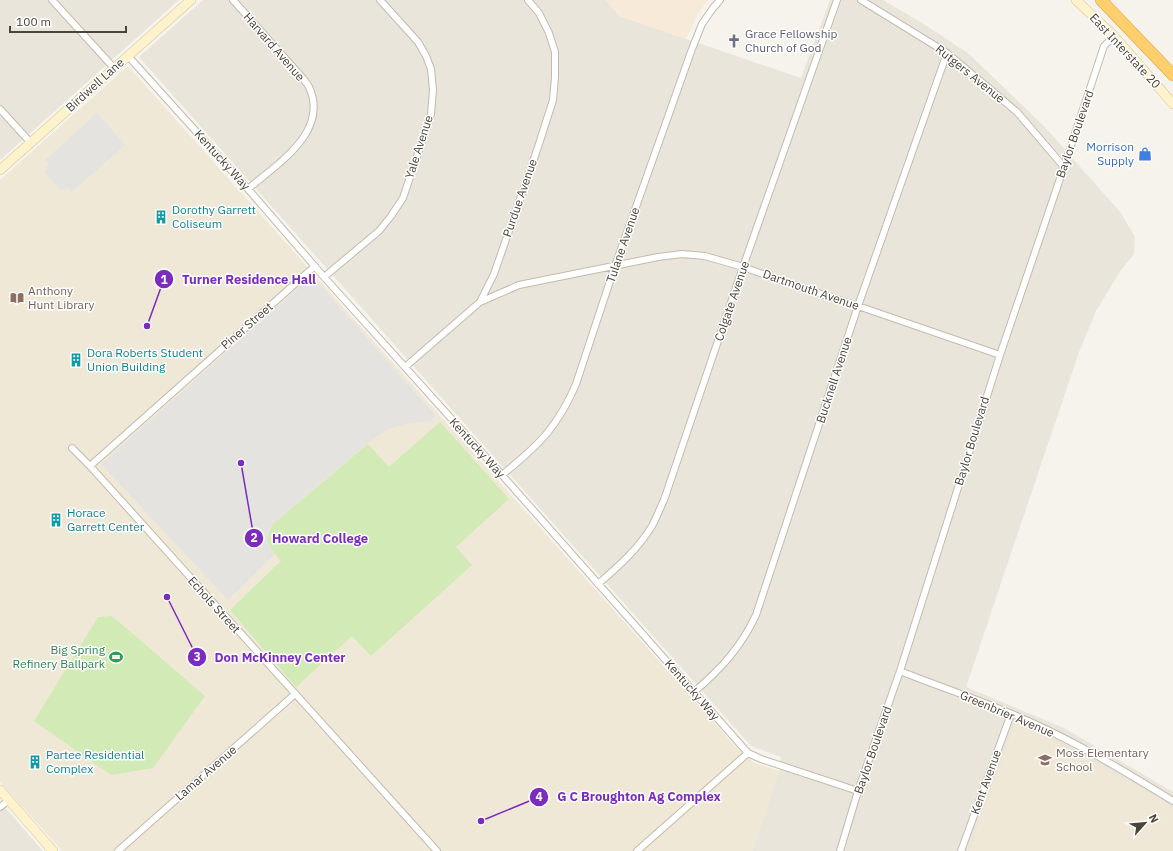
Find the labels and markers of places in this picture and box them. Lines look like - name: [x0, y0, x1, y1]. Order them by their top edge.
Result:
- place label: Grace Fellowship Church of God: [745, 26, 837, 55]
- church icon: Grace Fellowship Church of God: [726, 33, 742, 49]
- place label: Morrison Supply: [1086, 139, 1134, 168]
- shop icon: Morrison Supply: [1137, 146, 1153, 162]
- place label: Dorothy Garrett Coliseum: [172, 202, 256, 231]
- building icon: Dorothy Garrett Coliseum: [153, 209, 169, 225]
- callout: Turner Residence Hall: [154, 267, 324, 292]
- place label: Anthony Hunt Library: [28, 283, 94, 312]
- library icon: Anthony Hunt Library: [9, 290, 25, 306]
- place label: Dora Roberts Student Union Building: [87, 345, 203, 374]
- building icon: Dora Roberts Student Union Building: [68, 352, 84, 368]
- place label: Horace Garrett Center: [67, 505, 145, 534]
- building icon: Horace Garrett Center: [48, 512, 64, 528]
- callout: Howard College: [244, 526, 376, 551]
- place label: Big Spring Refinery Ballpark: [13, 642, 106, 671]
- callout: Don McKinney Center: [187, 645, 354, 670]
- sports icon: Big Spring Refinery Ballpark: [108, 649, 124, 665]
- place label: Moss Elementary School: [1056, 745, 1149, 774]
- place label: Partee Residential Complex: [46, 747, 144, 776]
- school or university icon: Moss Elementary School: [1037, 752, 1053, 768]
- building icon: Partee Residential Complex: [27, 754, 43, 770]
- callout: G C Broughton Ag Complex: [529, 784, 729, 809]

